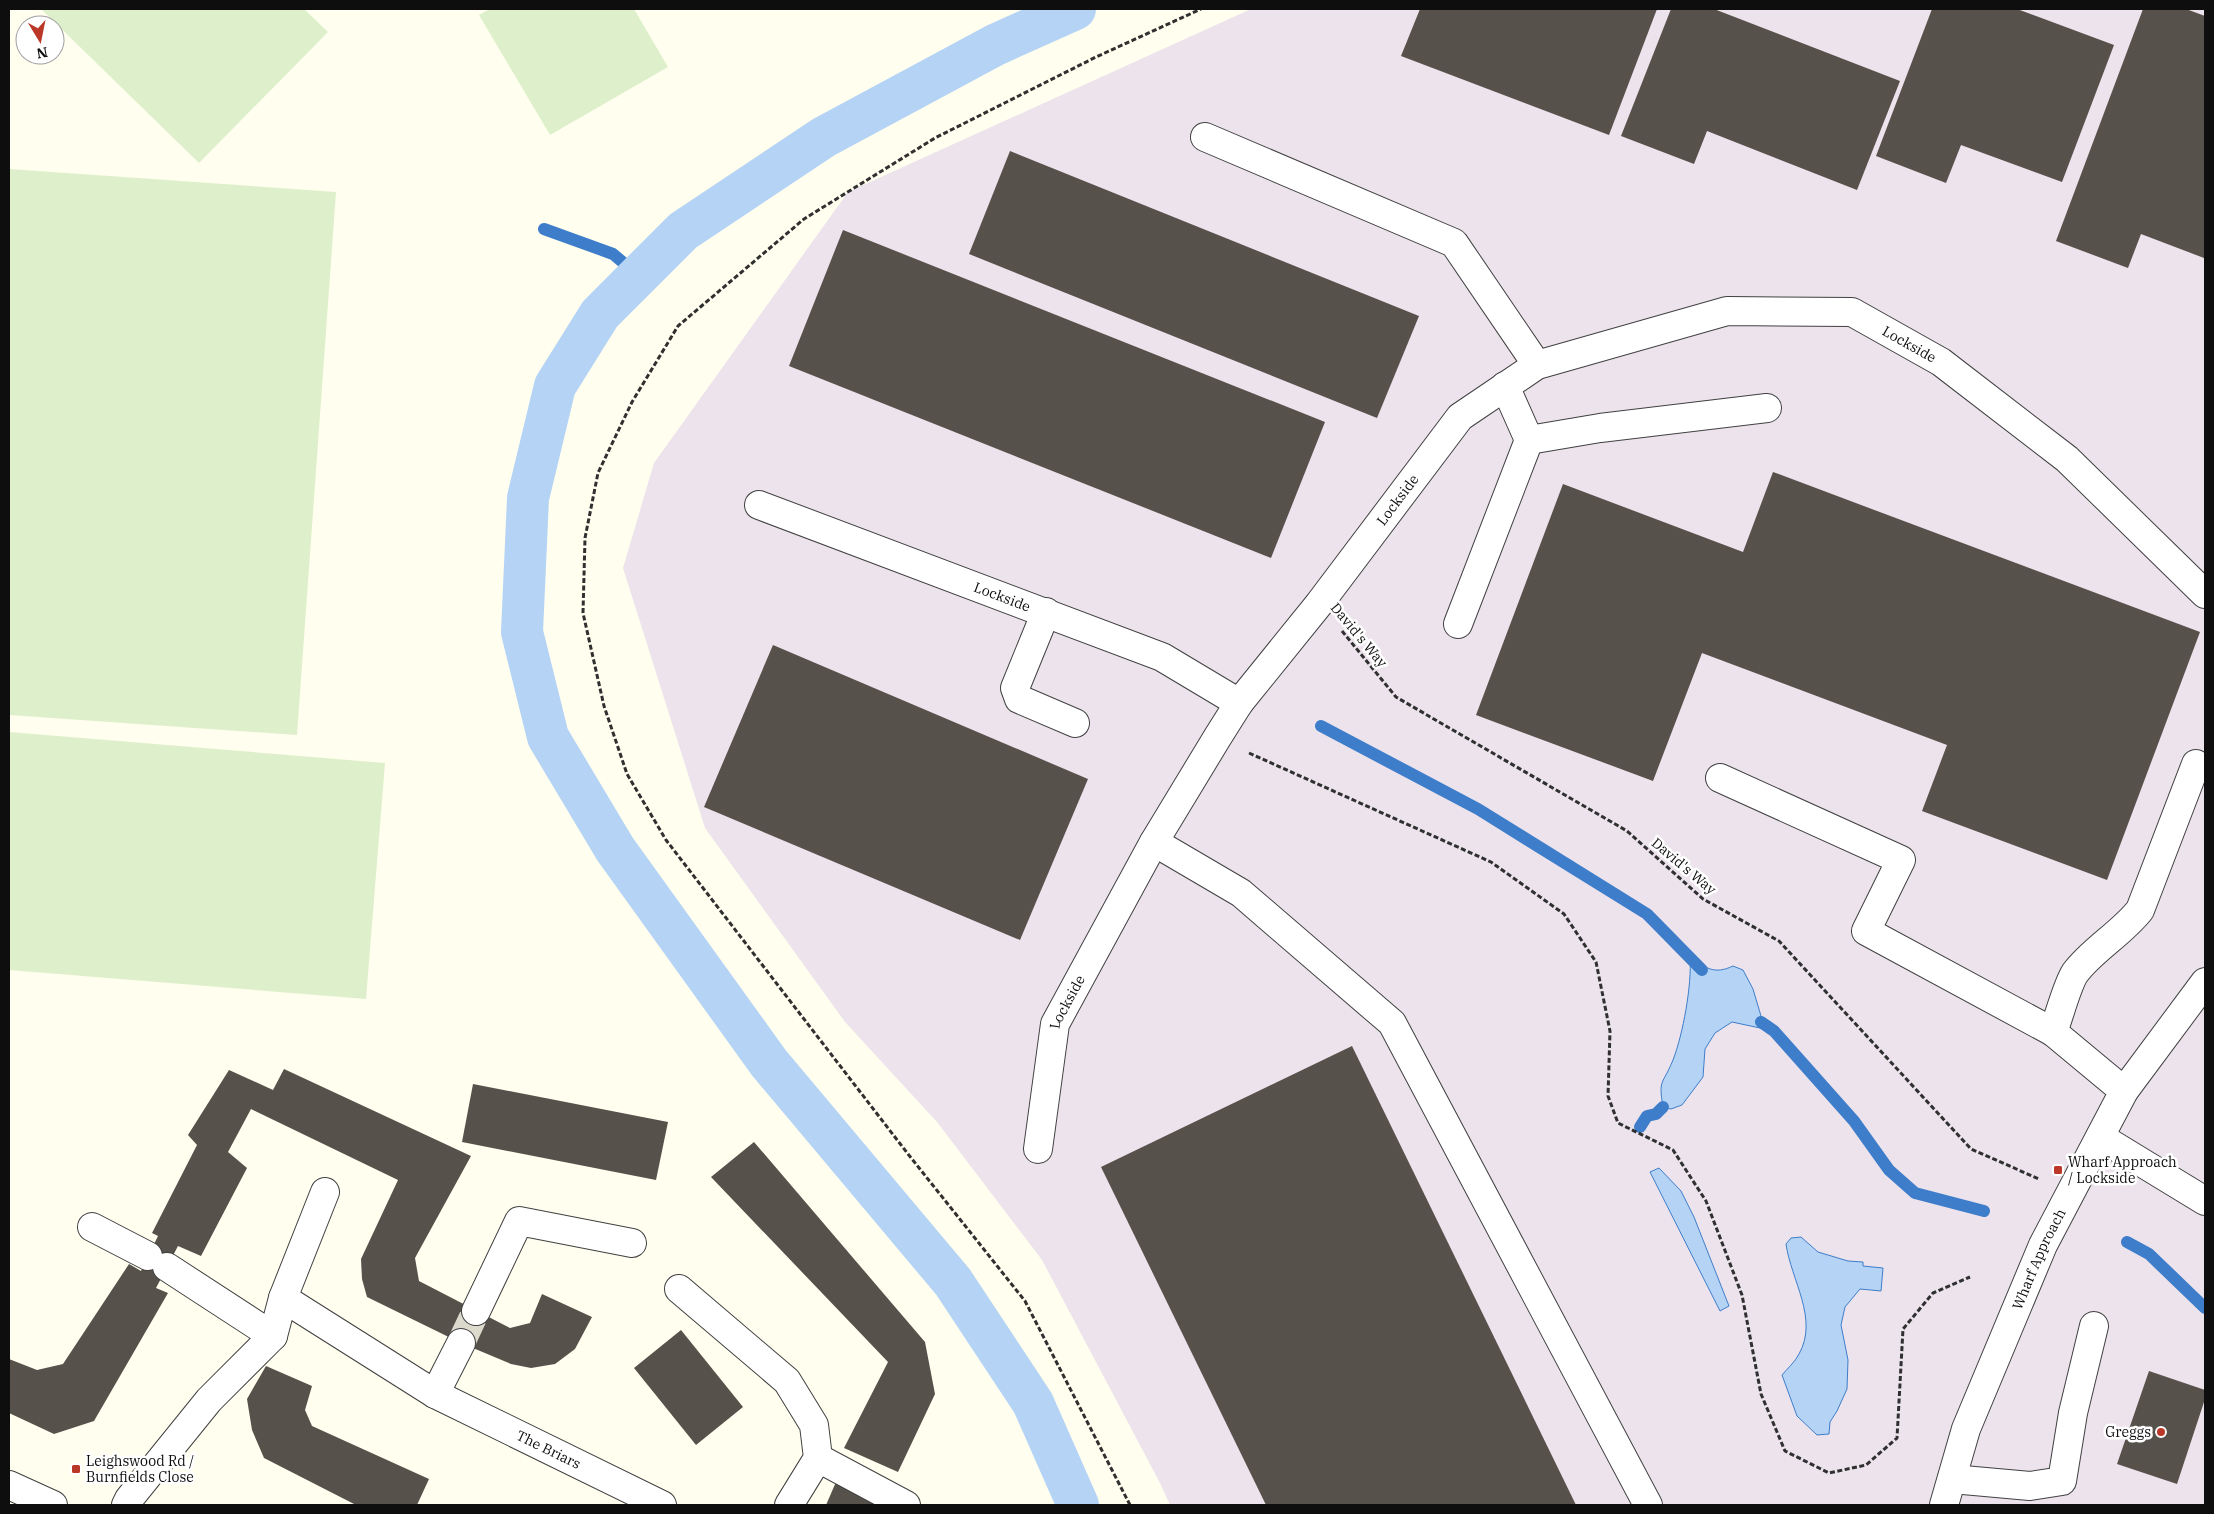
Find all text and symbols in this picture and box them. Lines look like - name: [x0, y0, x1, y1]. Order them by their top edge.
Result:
- north arrow: [15, 15, 65, 65]
- text: N: [35, 43, 49, 63]
- street label: Lockside: [1879, 322, 1940, 367]
- street label: Lockside: [1373, 471, 1423, 529]
- street label: Lockside: [971, 578, 1033, 616]
- street label: David's Way: [1327, 599, 1392, 671]
- street label: David's Way: [1648, 834, 1720, 899]
- street label: Lockside: [1045, 972, 1089, 1030]
- place label: Wharf Approach / Lockside: [2068, 1153, 2177, 1187]
- marker: Wharf Approach / Lockside: [2052, 1164, 2064, 1176]
- street label: Wharf Approach: [2008, 1205, 2070, 1312]
- place label: Greggs: [2105, 1423, 2151, 1441]
- street label: The Briars: [513, 1426, 584, 1473]
- marker: Greggs: [2155, 1426, 2167, 1438]
- place label: Leighswood Rd / Burnfields Close: [86, 1452, 194, 1486]
- marker: Leighswood Rd / Burnfields Close: [70, 1463, 82, 1475]

